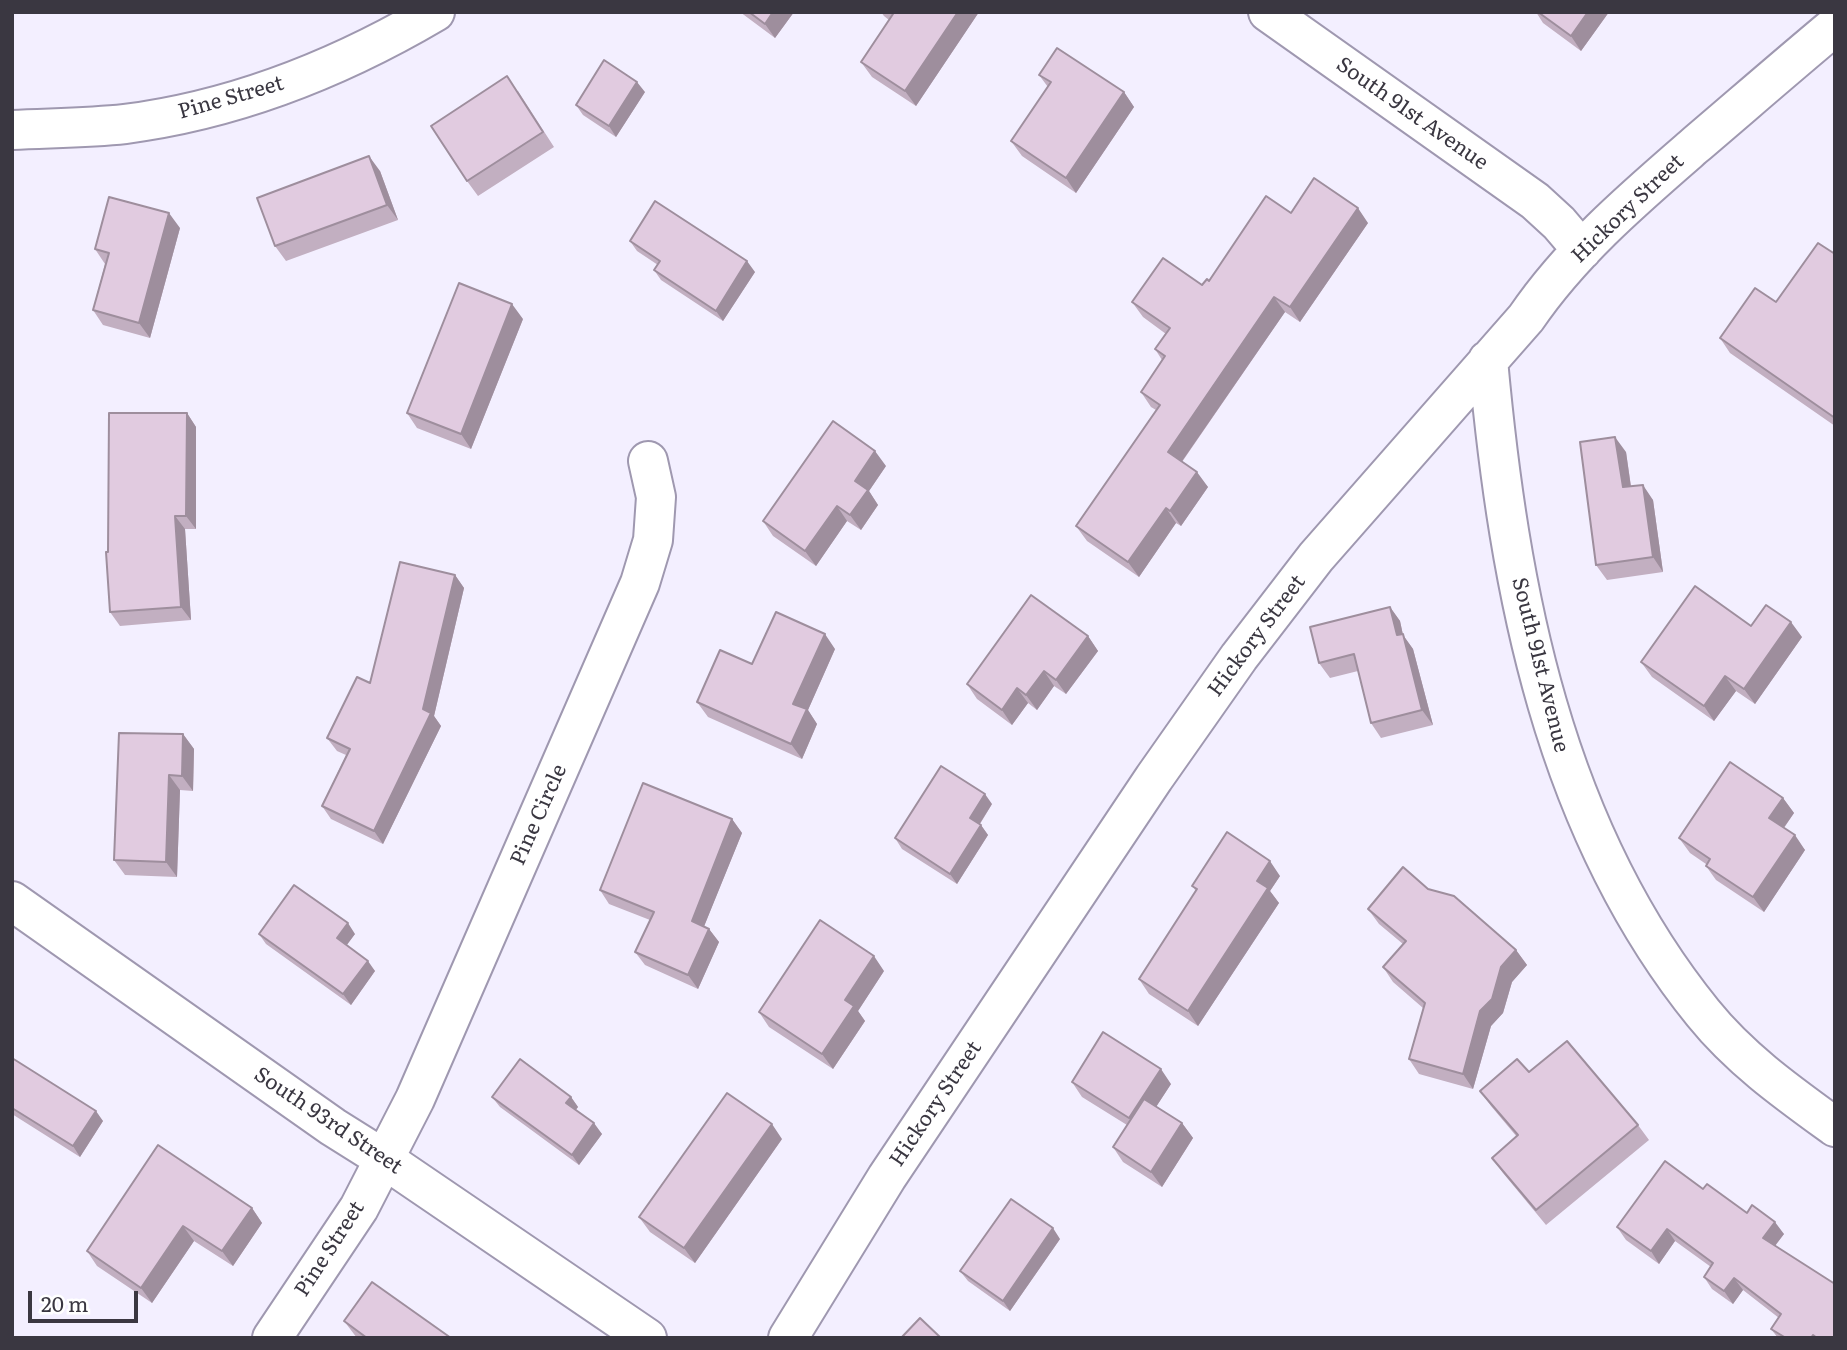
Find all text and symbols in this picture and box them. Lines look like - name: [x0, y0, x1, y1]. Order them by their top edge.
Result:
- street label: South 91st Avenue: [1331, 52, 1493, 176]
- street label: Pine Street: [175, 71, 287, 125]
- street label: Hickory Street: [1567, 149, 1689, 269]
- street label: Hickory Street: [1203, 570, 1311, 702]
- street label: South 91st Avenue: [1506, 575, 1574, 755]
- street label: Pine Circle: [506, 761, 572, 869]
- street label: Hickory Street: [885, 1036, 987, 1172]
- street label: South 93rd Street: [249, 1062, 407, 1180]
- street label: Pine Street: [290, 1197, 370, 1301]
- scale bar: [32, 1276, 142, 1320]
- text: 20 m: [41, 1287, 88, 1318]

